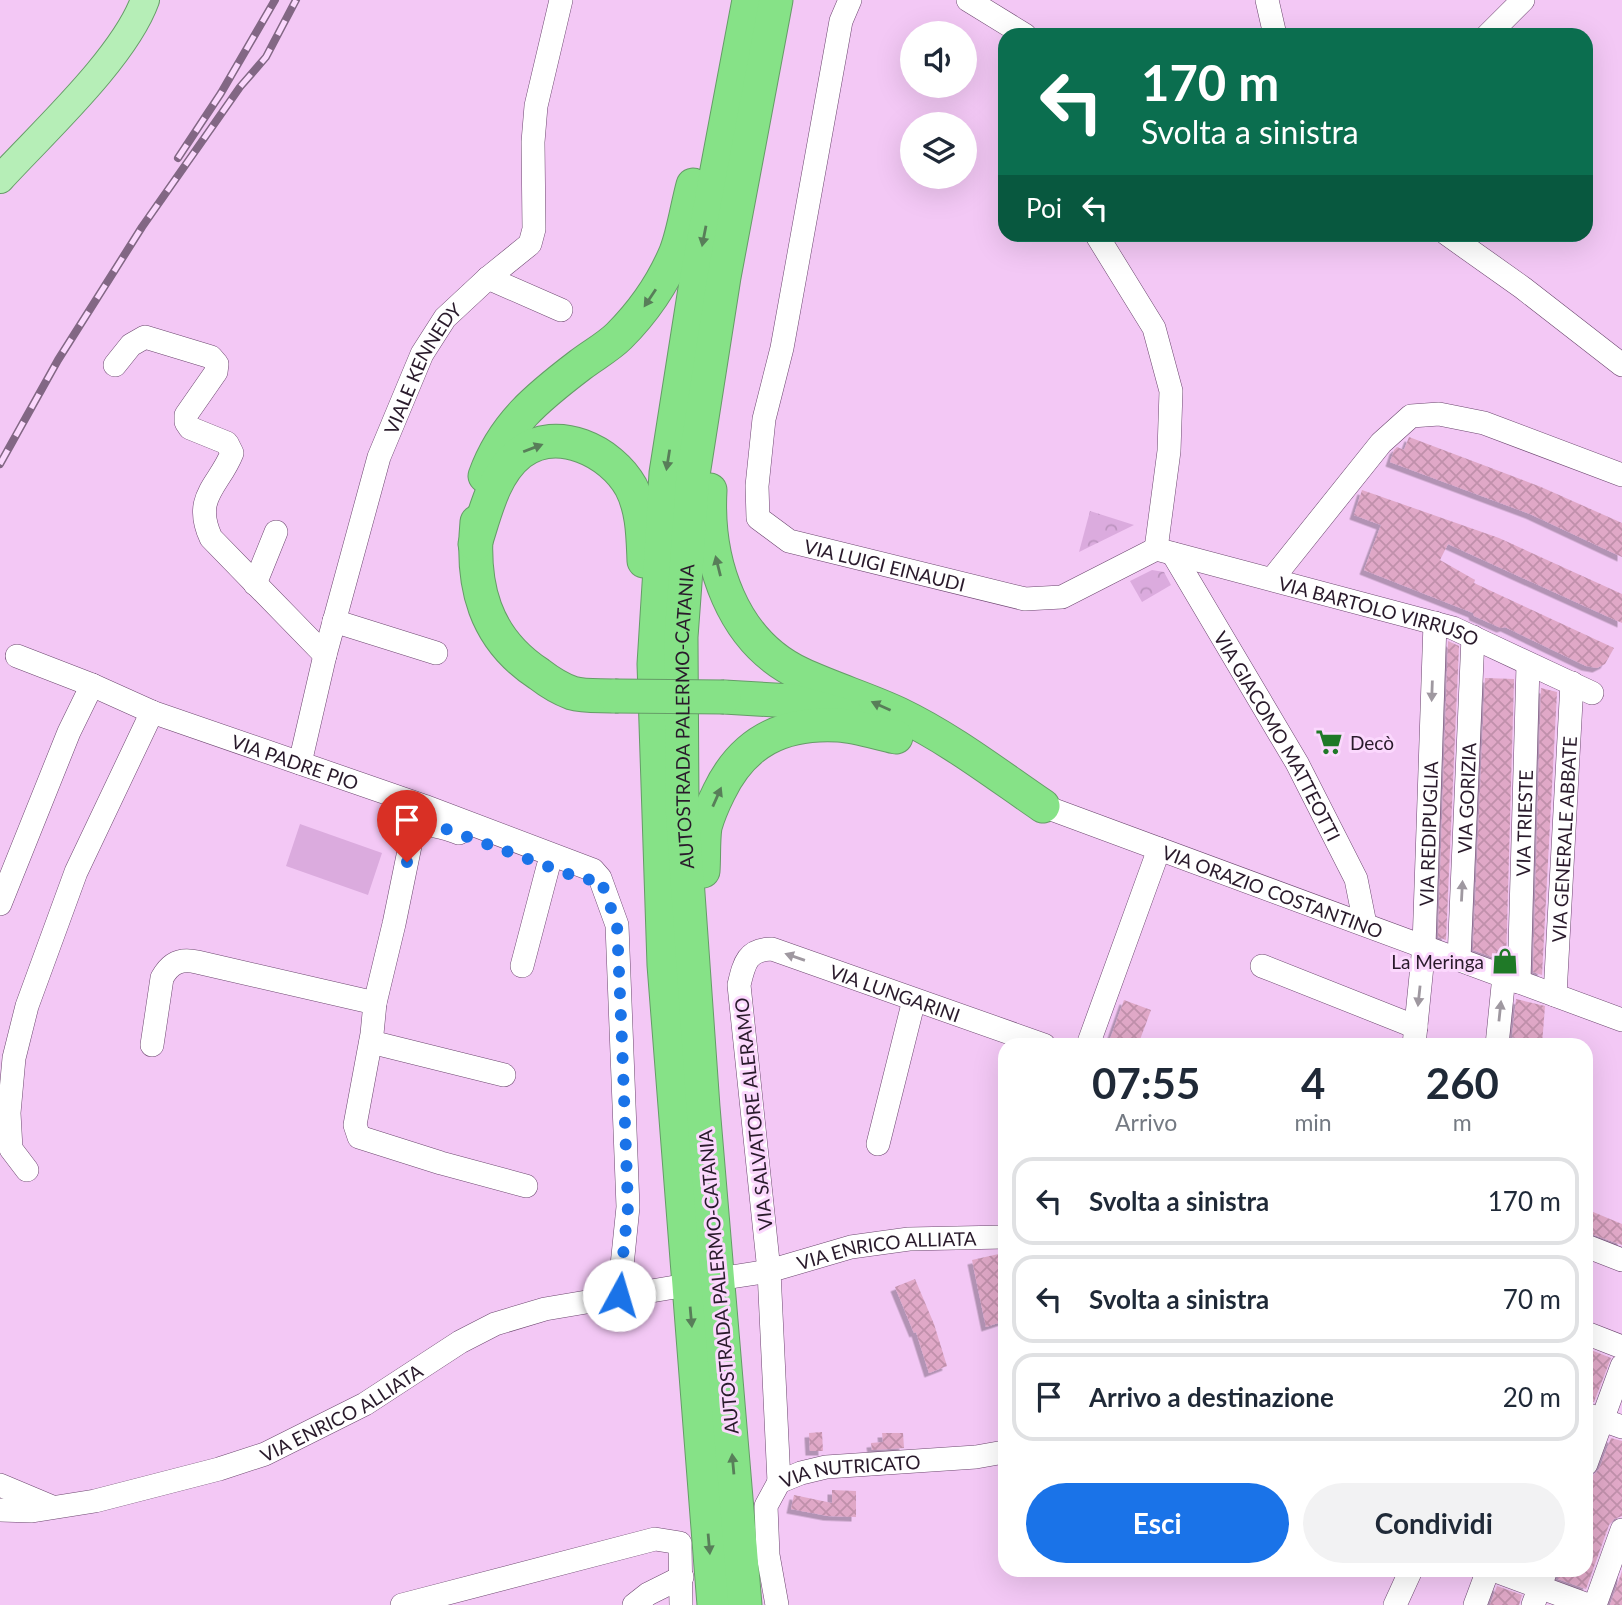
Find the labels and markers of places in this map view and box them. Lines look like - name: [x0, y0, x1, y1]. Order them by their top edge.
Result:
- supermarket icon: Decò: [1314, 727, 1344, 757]
- place label: Decò: [1350, 731, 1394, 754]
- pin: [377, 790, 437, 862]
- shop icon: La Meringa: [1490, 946, 1520, 976]
- place label: La Meringa: [1391, 950, 1484, 973]

